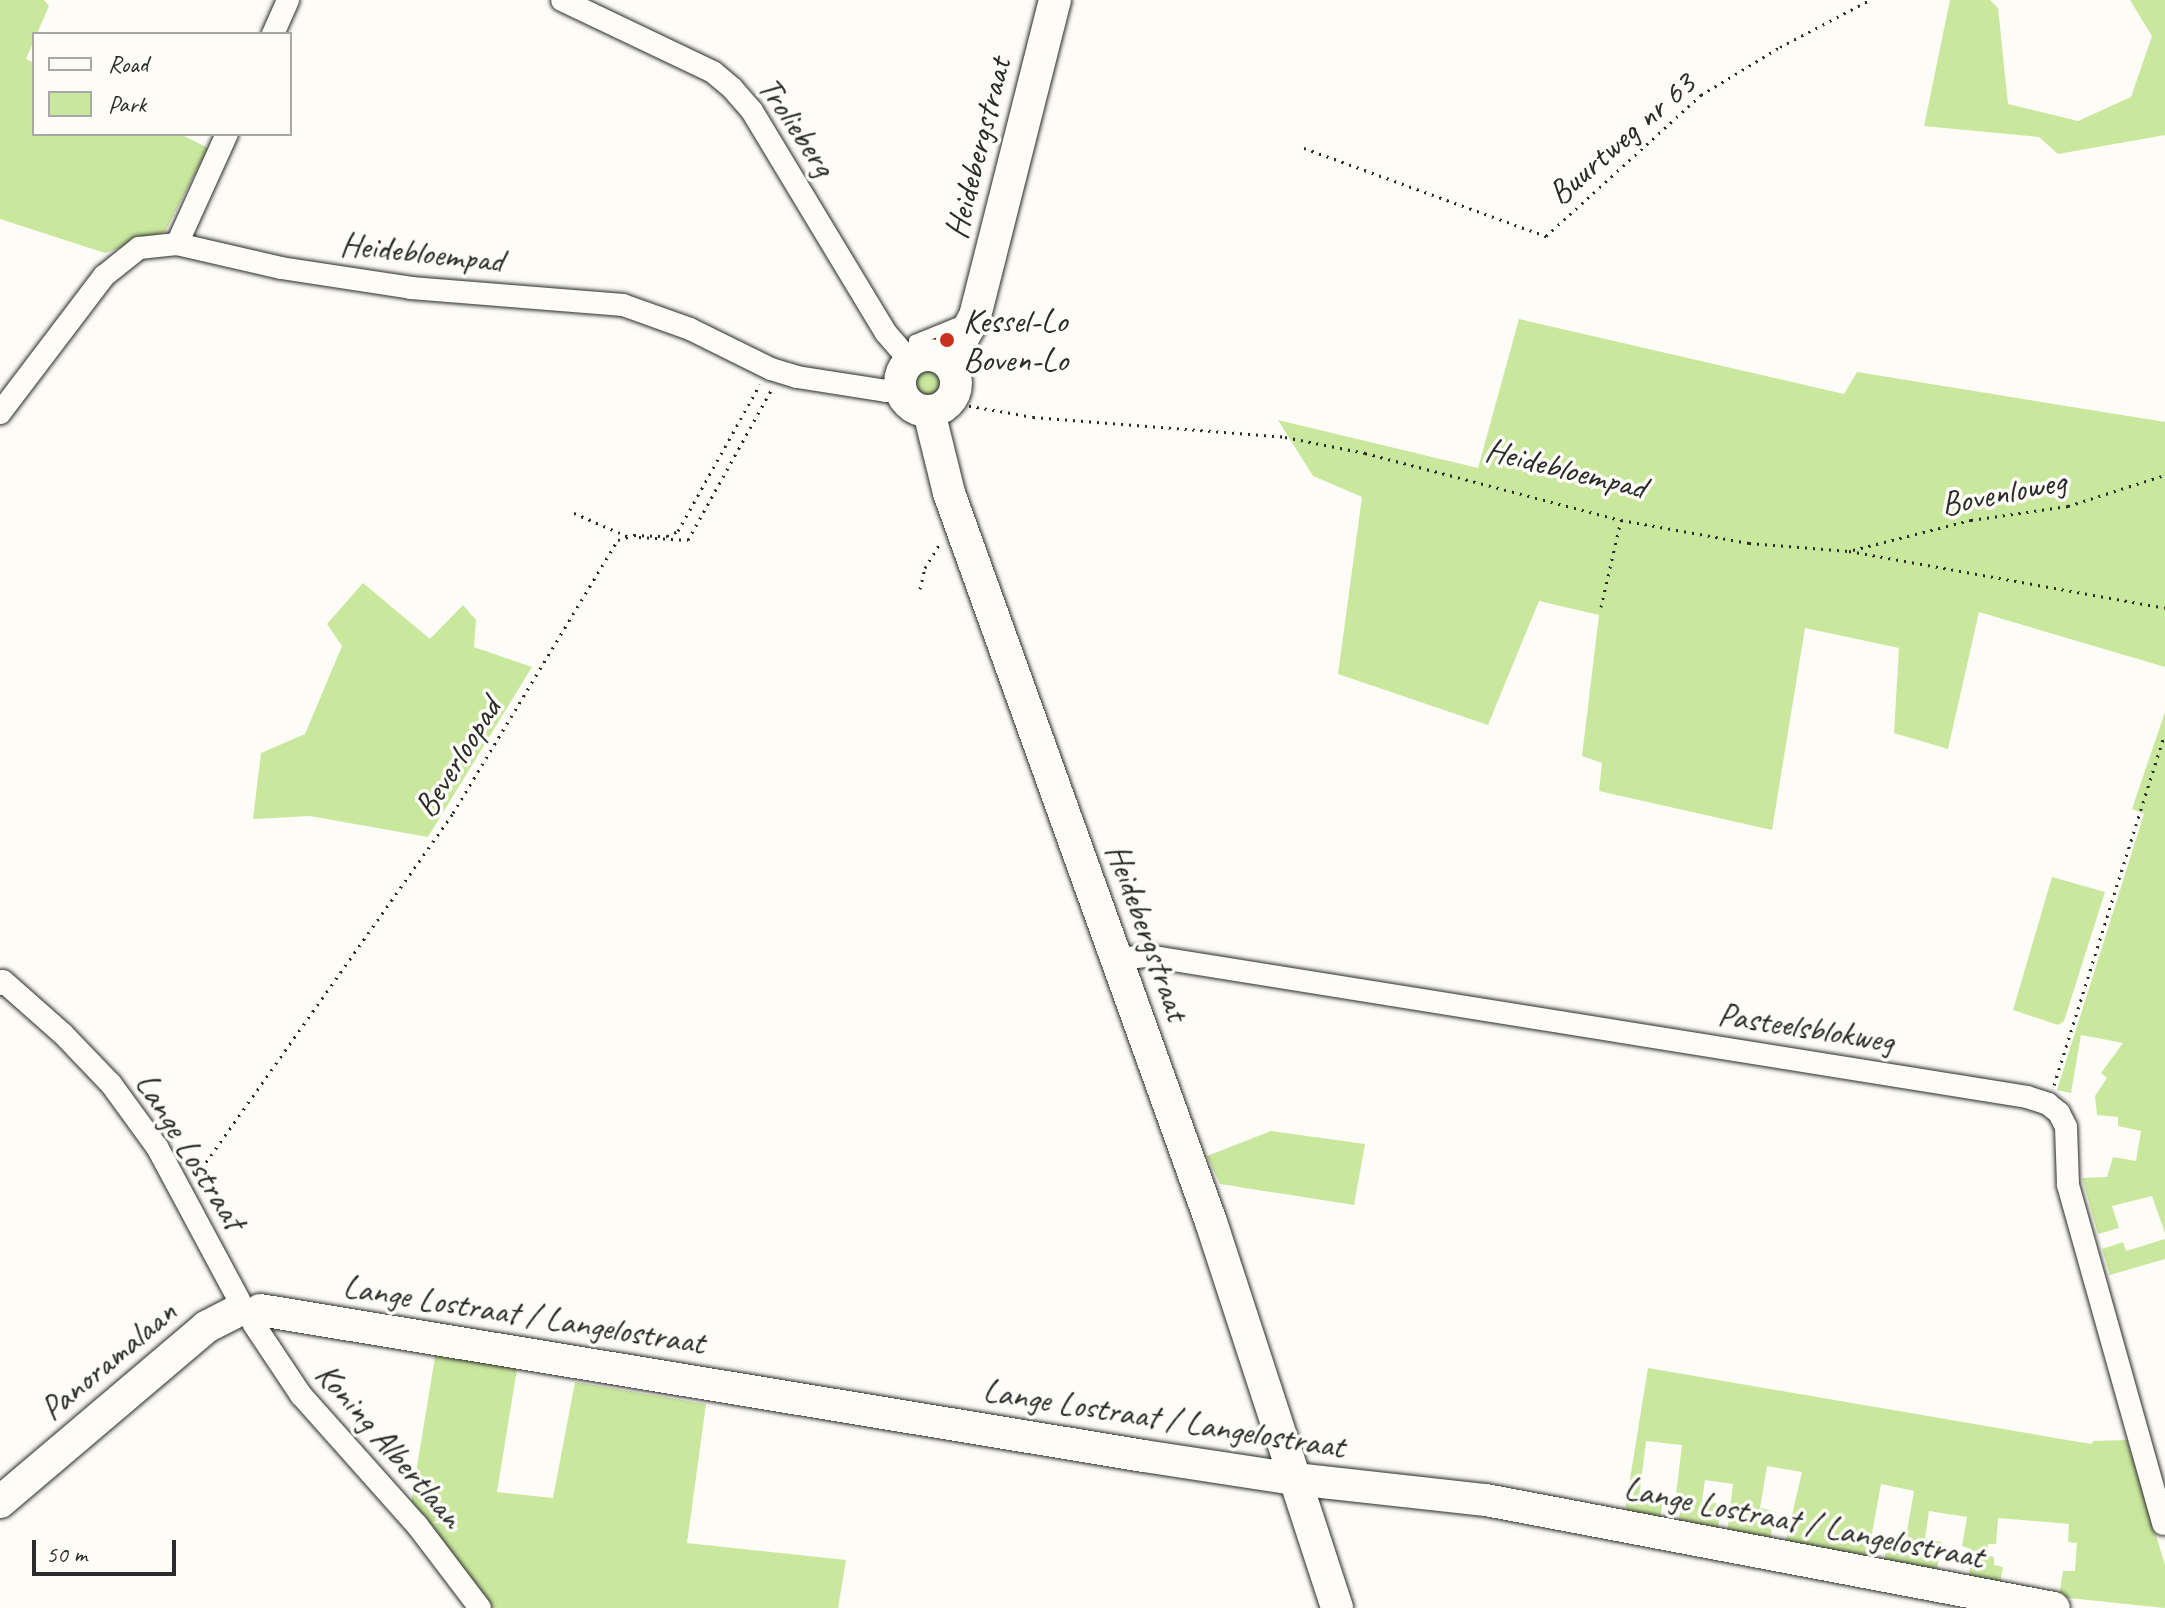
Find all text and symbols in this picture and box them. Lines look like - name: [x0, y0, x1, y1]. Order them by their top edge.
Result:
- legend: [32, 32, 292, 136]
- text: Road: [108, 49, 148, 79]
- street label: Heidebergstraat: [935, 53, 1019, 243]
- street label: Buurtweg nr 63: [1539, 63, 1703, 213]
- street label: Trolieberg: [749, 69, 845, 183]
- text: Park: [108, 89, 146, 119]
- street label: Heidebloempad: [338, 223, 506, 281]
- place label: Kessel-Lo Boven-Lo: [963, 300, 1068, 380]
- marker: Kessel-Lo Boven-Lo: [938, 331, 956, 349]
- street label: Heidebloempad: [1482, 428, 1650, 508]
- street label: Bovenloweg: [1937, 460, 2069, 524]
- street label: Beverloopad: [404, 690, 510, 824]
- street label: Heidebergstraat: [1097, 838, 1199, 1026]
- street label: Pasteelsblokweg: [1715, 993, 1897, 1061]
- street label: Lange Lostraat: [127, 1065, 255, 1237]
- street label: Lange Lostraat / Langelostraat: [341, 1265, 707, 1363]
- street label: Panoramalaan: [32, 1291, 184, 1429]
- street label: Koning Albertlaan: [307, 1354, 473, 1536]
- street label: Lange Lostraat / Langelostraat: [981, 1369, 1347, 1467]
- street label: Lange Lostraat / Langelostraat: [1621, 1467, 1987, 1577]
- scale bar: [36, 1524, 180, 1574]
- text: 50 m: [46, 1539, 87, 1569]

